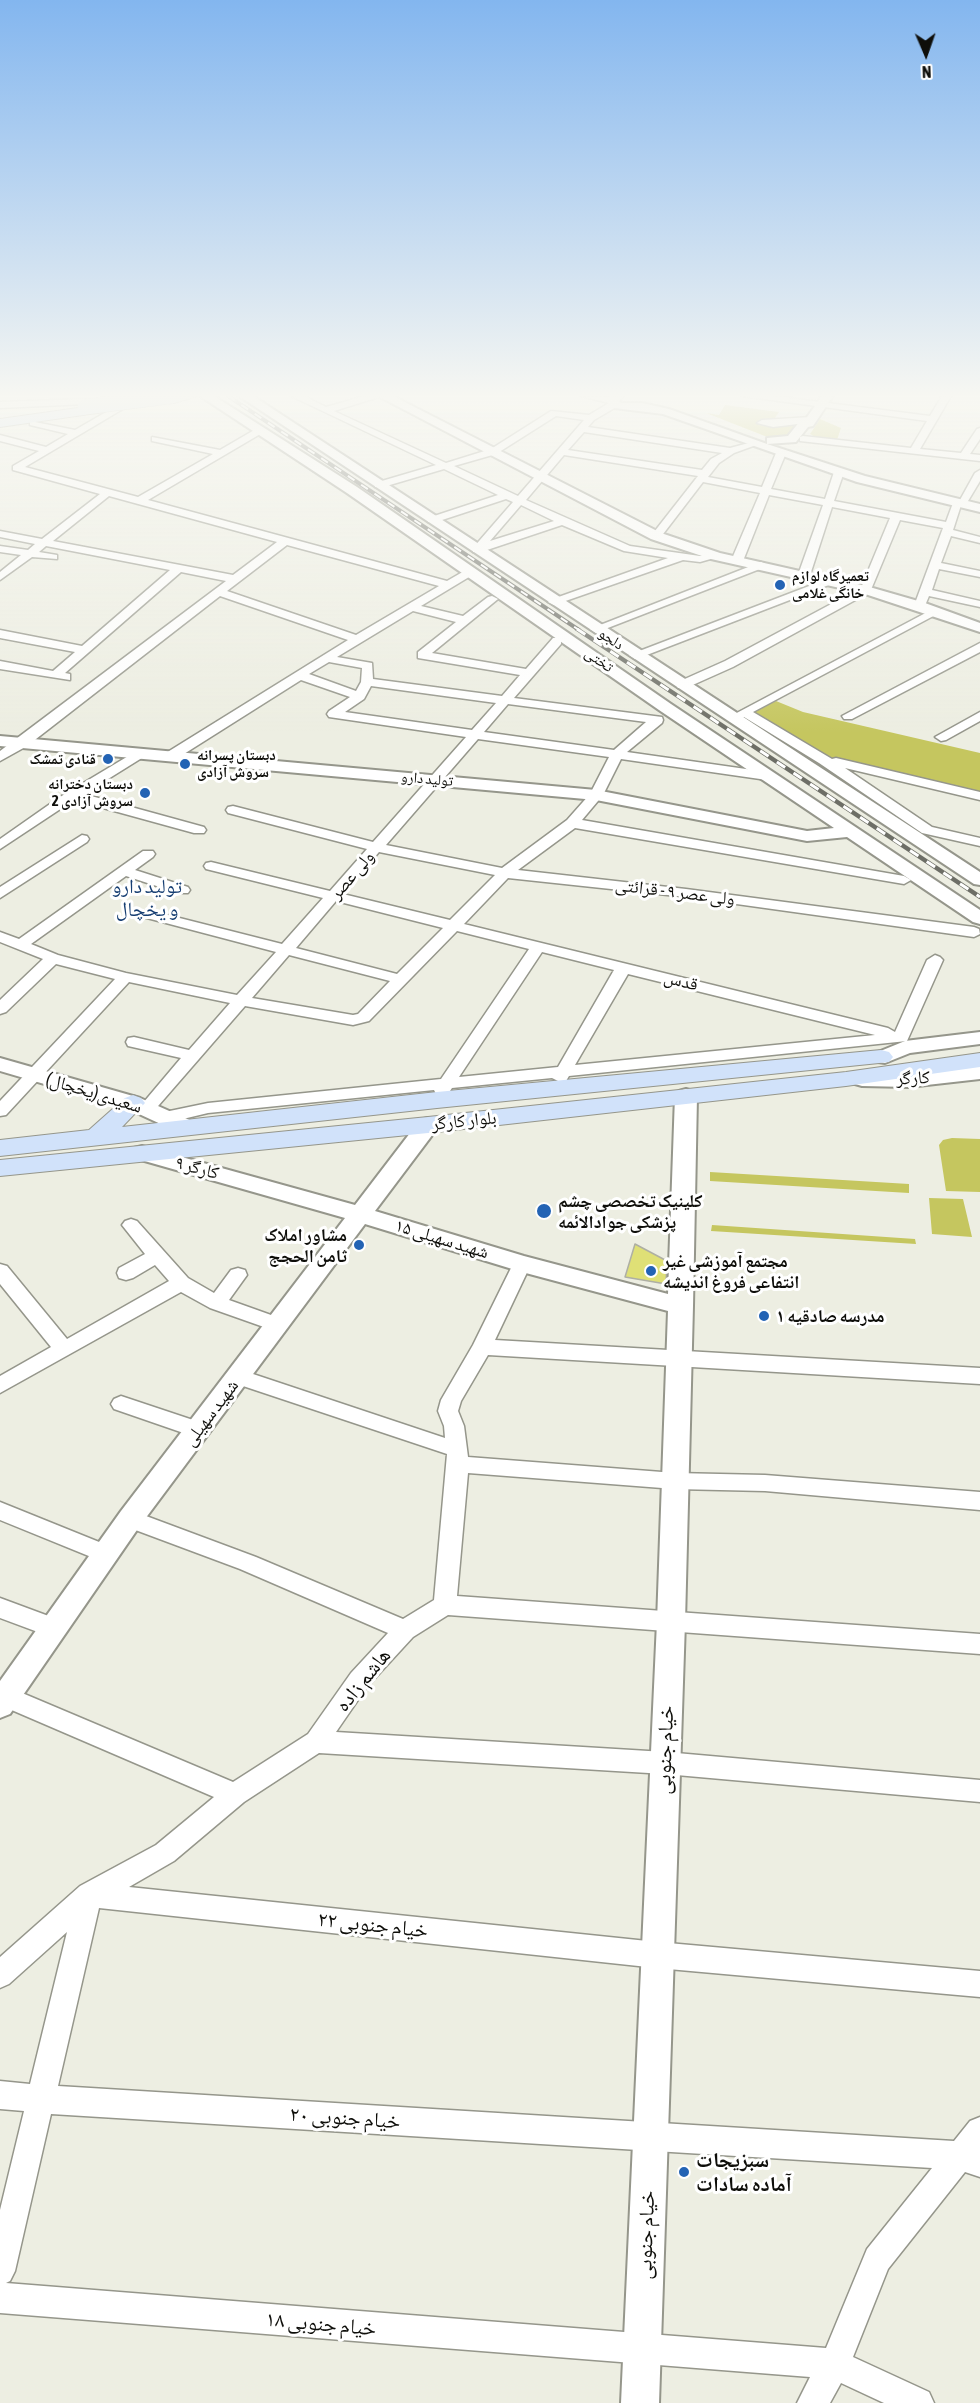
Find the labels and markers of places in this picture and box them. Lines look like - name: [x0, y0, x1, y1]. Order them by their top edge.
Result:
- place label: تعمیرگاه لوازم خانگی غلامی: [792, 567, 869, 602]
- marker: تعمیرگاه لوازم خانگی غلامی: [773, 578, 787, 592]
- place label: دبستان پسرانه سروش آزادی: [197, 746, 276, 781]
- place label: قنادی تمشک: [29, 750, 96, 768]
- marker: قنادی تمشک: [101, 752, 115, 766]
- marker: دبستان پسرانه سروش آزادی: [178, 757, 192, 771]
- place label: دبستان دخترانه سروش آزادی 2: [48, 775, 133, 810]
- marker: دبستان دخترانه سروش آزادی 2: [138, 786, 152, 800]
- place label: کلینیک تخصصی چشم پزشکی جوادالائمه: [558, 1190, 702, 1232]
- marker: کلینیک تخصصی چشم پزشکی جوادالائمه: [535, 1202, 553, 1220]
- place label: مشاور املاک ثامن الحجج: [264, 1224, 347, 1266]
- marker: مشاور املاک ثامن الحجج: [352, 1238, 366, 1252]
- place label: مجتمع آموزشی غیر انتفاعی فروغ اندیشه: [663, 1250, 799, 1292]
- marker: مجتمع آموزشی غیر انتفاعی فروغ اندیشه: [644, 1264, 658, 1278]
- place label: مدرسه صادقیه ۱: [776, 1305, 885, 1327]
- marker: مدرسه صادقیه ۱: [757, 1309, 771, 1323]
- place label: سبزیجات آماده سادات: [696, 2147, 792, 2197]
- marker: سبزیجات آماده سادات: [677, 2165, 691, 2179]

